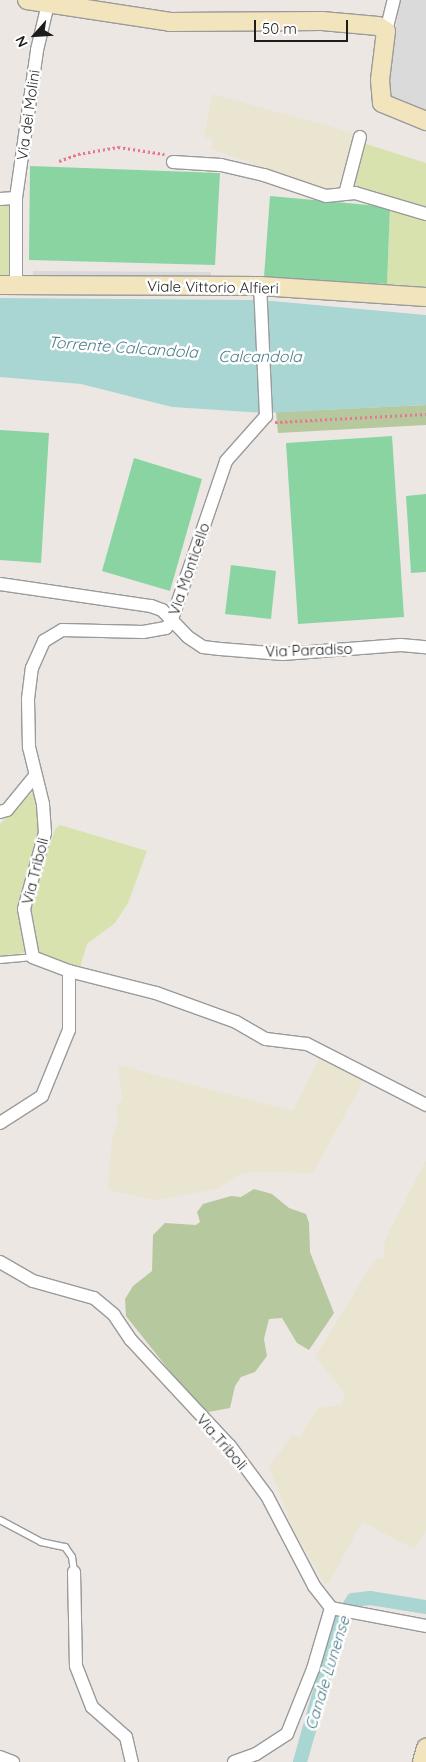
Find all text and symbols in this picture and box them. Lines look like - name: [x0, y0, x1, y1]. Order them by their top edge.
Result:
- north arrow: [10, 10, 60, 60]
- scale bar: [256, 10, 350, 42]
- text: 50 m: [262, 19, 297, 38]
- text: N: [11, 33, 32, 50]
- street label: Via dei Molini: [13, 69, 43, 161]
- street label: Viale Vittorio Alfieri: [147, 277, 279, 297]
- water label: Torrente Calcandola: [47, 332, 199, 362]
- water label: Calcandola: [218, 346, 302, 366]
- street label: Via Monticello: [165, 520, 213, 618]
- street label: Via Paradiso: [265, 639, 353, 661]
- street label: Via Triboli: [18, 836, 52, 906]
- street label: Via Triboli: [193, 1410, 251, 1474]
- water label: Canale Lunense: [301, 1614, 353, 1732]

